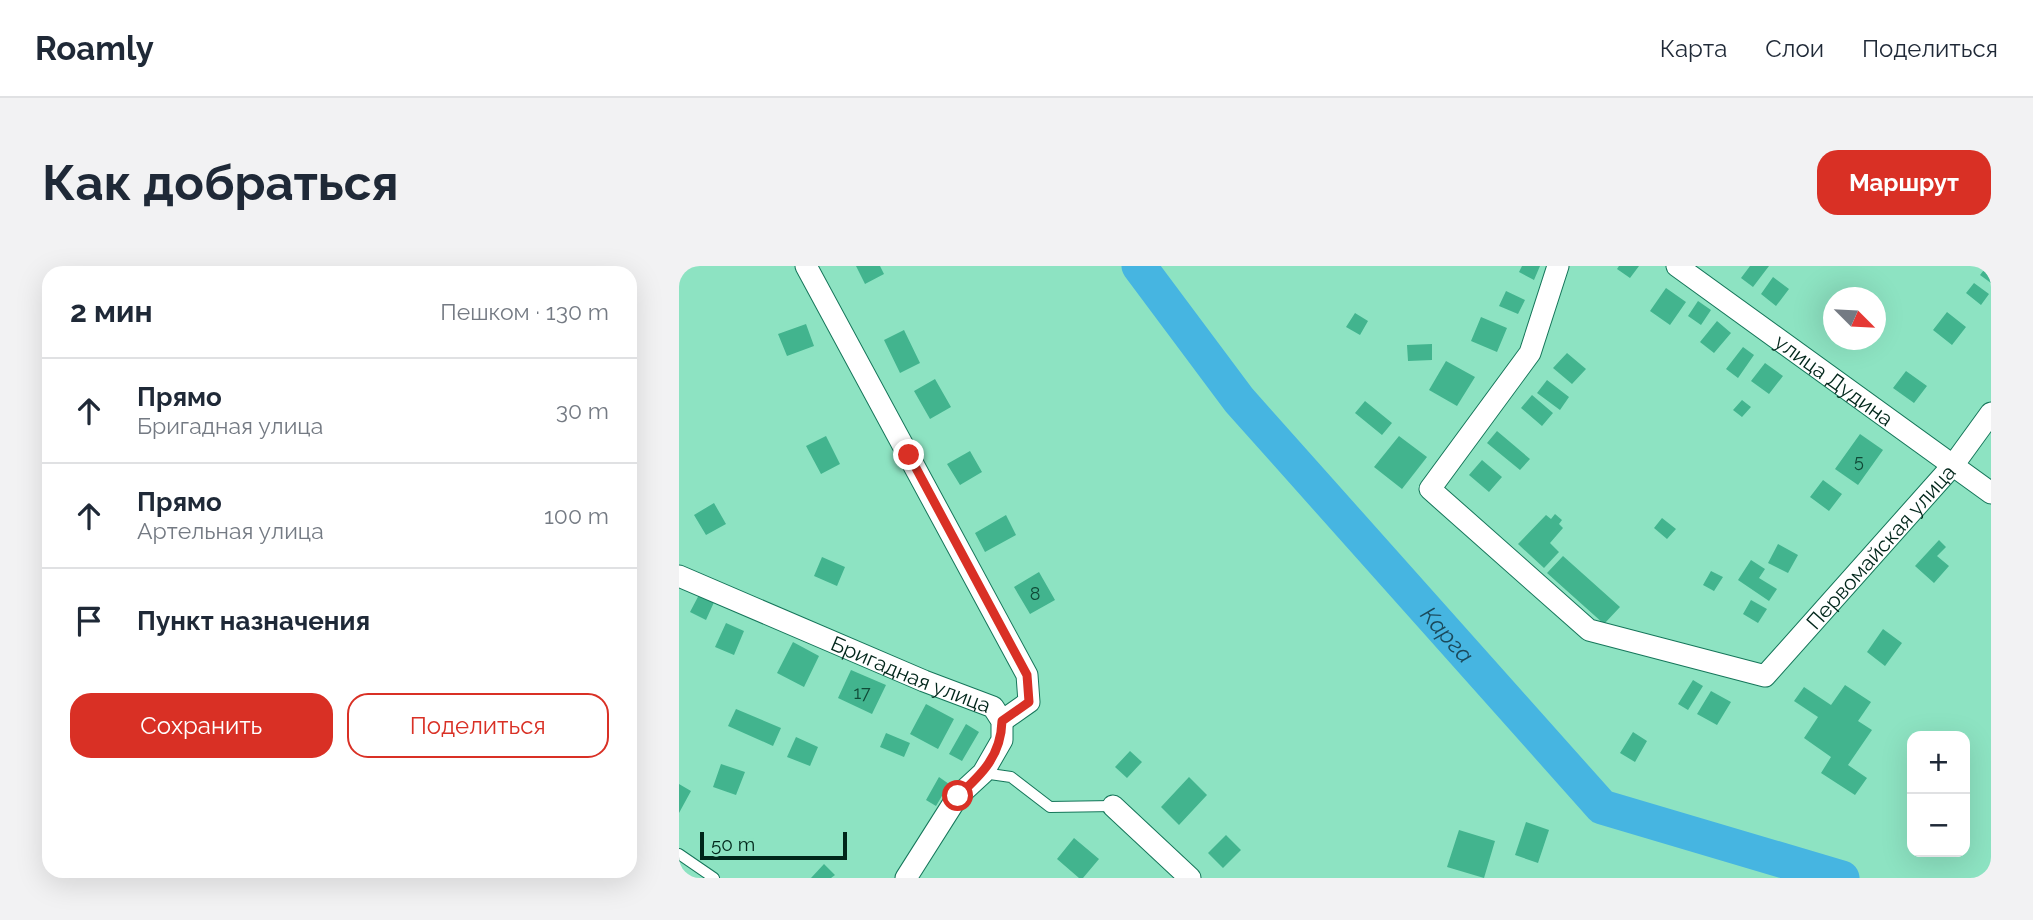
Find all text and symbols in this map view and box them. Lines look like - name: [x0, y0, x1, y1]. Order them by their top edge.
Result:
- text: Roamly: [35, 29, 154, 68]
- text: Карта: [1660, 34, 1727, 63]
- text: Слои: [1765, 34, 1824, 63]
- text: Поделиться: [1862, 34, 1998, 63]
- button: Маршрут: [1817, 150, 1991, 215]
- text: Как добраться: [42, 154, 399, 211]
- north arrow: [1823, 287, 1886, 350]
- text: 2 мин: [70, 294, 153, 329]
- text: Пешком · 130 m: [440, 298, 609, 325]
- street label: улица Дудина: [1770, 328, 1898, 431]
- text: Прямо: [137, 382, 222, 412]
- icon: ahead: [70, 392, 108, 430]
- text: 30 m: [556, 397, 609, 424]
- text: Бригадная улица: [137, 412, 323, 439]
- route end: [893, 439, 924, 470]
- house number: 5: [1854, 450, 1864, 471]
- street label: Первомайская улица: [1801, 459, 1960, 634]
- text: Прямо: [137, 487, 222, 517]
- icon: ahead: [70, 497, 108, 535]
- text: 100 m: [544, 502, 609, 529]
- text: Артельная улица: [137, 517, 324, 544]
- house number: 8: [1030, 583, 1040, 604]
- water label: Карга: [1416, 601, 1480, 668]
- icon: arrive: [70, 602, 108, 640]
- text: Пункт назначения: [137, 606, 370, 636]
- street label: Бригадная улица: [828, 630, 994, 718]
- house number: 17: [853, 682, 871, 703]
- button: Сохранить: [70, 693, 333, 758]
- button: Поделиться: [347, 693, 609, 758]
- map controls: [1907, 731, 1970, 857]
- button: +: [1907, 731, 1970, 794]
- route start: [942, 780, 973, 811]
- button: −: [1907, 794, 1970, 857]
- scale bar: [700, 829, 847, 861]
- text: 50 m: [711, 833, 755, 855]

